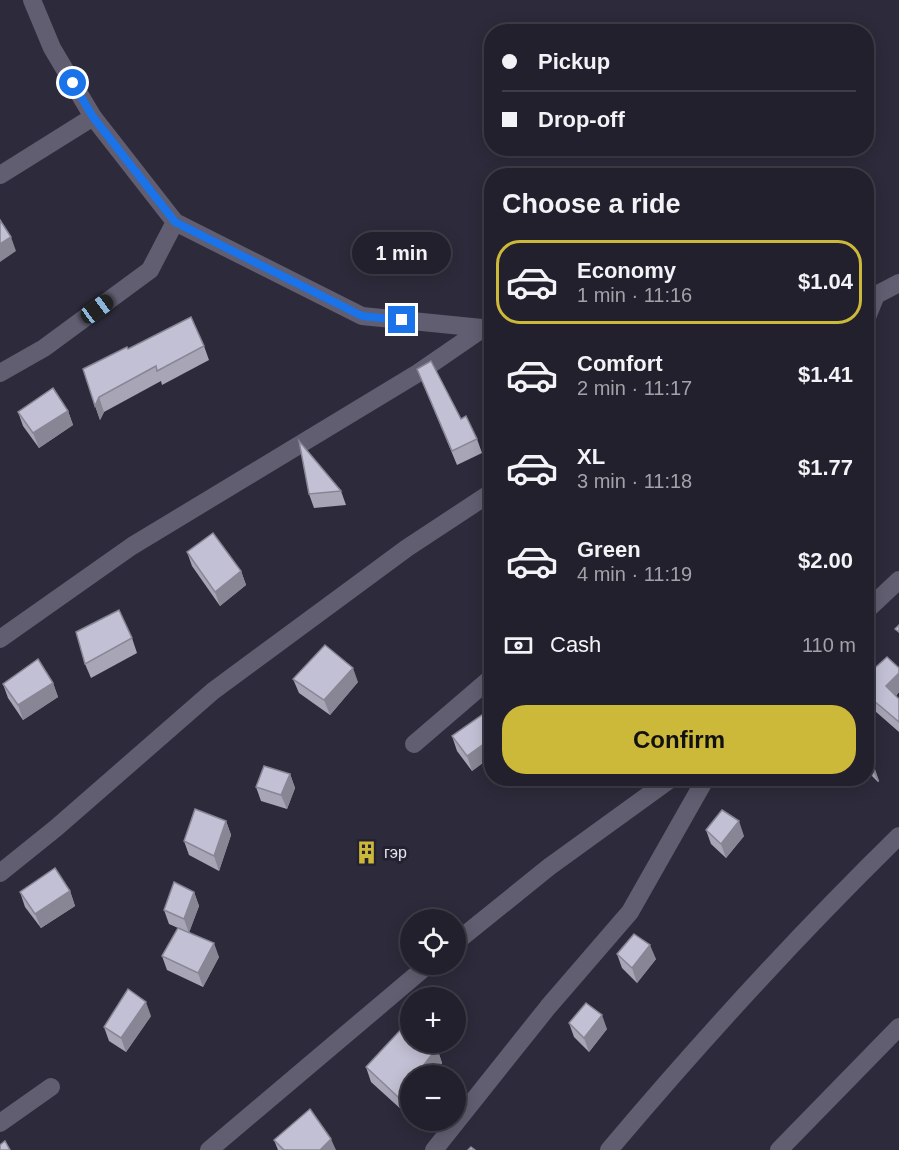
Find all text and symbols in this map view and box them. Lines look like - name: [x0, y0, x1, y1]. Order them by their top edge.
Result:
- text: Pickup: [538, 49, 610, 74]
- route start: [59, 69, 86, 96]
- text: Drop-off: [538, 107, 625, 132]
- text: Choose a ride: [502, 189, 681, 219]
- callout: 1 min: [352, 233, 452, 275]
- text: 1 min: [375, 242, 428, 264]
- icon: car: [505, 255, 559, 309]
- text: Economy: [577, 258, 676, 283]
- text: $1.04: [798, 269, 853, 294]
- text: 1 min · 11:16: [577, 284, 692, 306]
- car: [77, 291, 117, 327]
- route end: [388, 306, 415, 333]
- icon: car: [505, 348, 559, 402]
- text: Comfort: [577, 351, 663, 376]
- text: $1.41: [798, 362, 853, 387]
- text: 2 min · 11:17: [577, 377, 692, 399]
- icon: car: [505, 441, 559, 495]
- text: XL: [577, 444, 605, 469]
- text: $1.77: [798, 455, 853, 480]
- text: 3 min · 11:18: [577, 470, 692, 492]
- icon: car: [505, 534, 559, 588]
- text: Green: [577, 537, 641, 562]
- text: $2.00: [798, 548, 853, 573]
- text: 4 min · 11:19: [577, 563, 692, 585]
- icon: cash: [502, 629, 535, 662]
- text: Cash: [550, 632, 601, 657]
- text: 110 m: [802, 634, 856, 656]
- button: Confirm: [502, 705, 856, 774]
- building icon: гэр: [353, 839, 379, 865]
- place label: гэр: [384, 844, 407, 861]
- map controls: [400, 909, 466, 1131]
- button: locate: [400, 909, 466, 975]
- button: +: [400, 987, 466, 1053]
- button: −: [400, 1065, 466, 1131]

